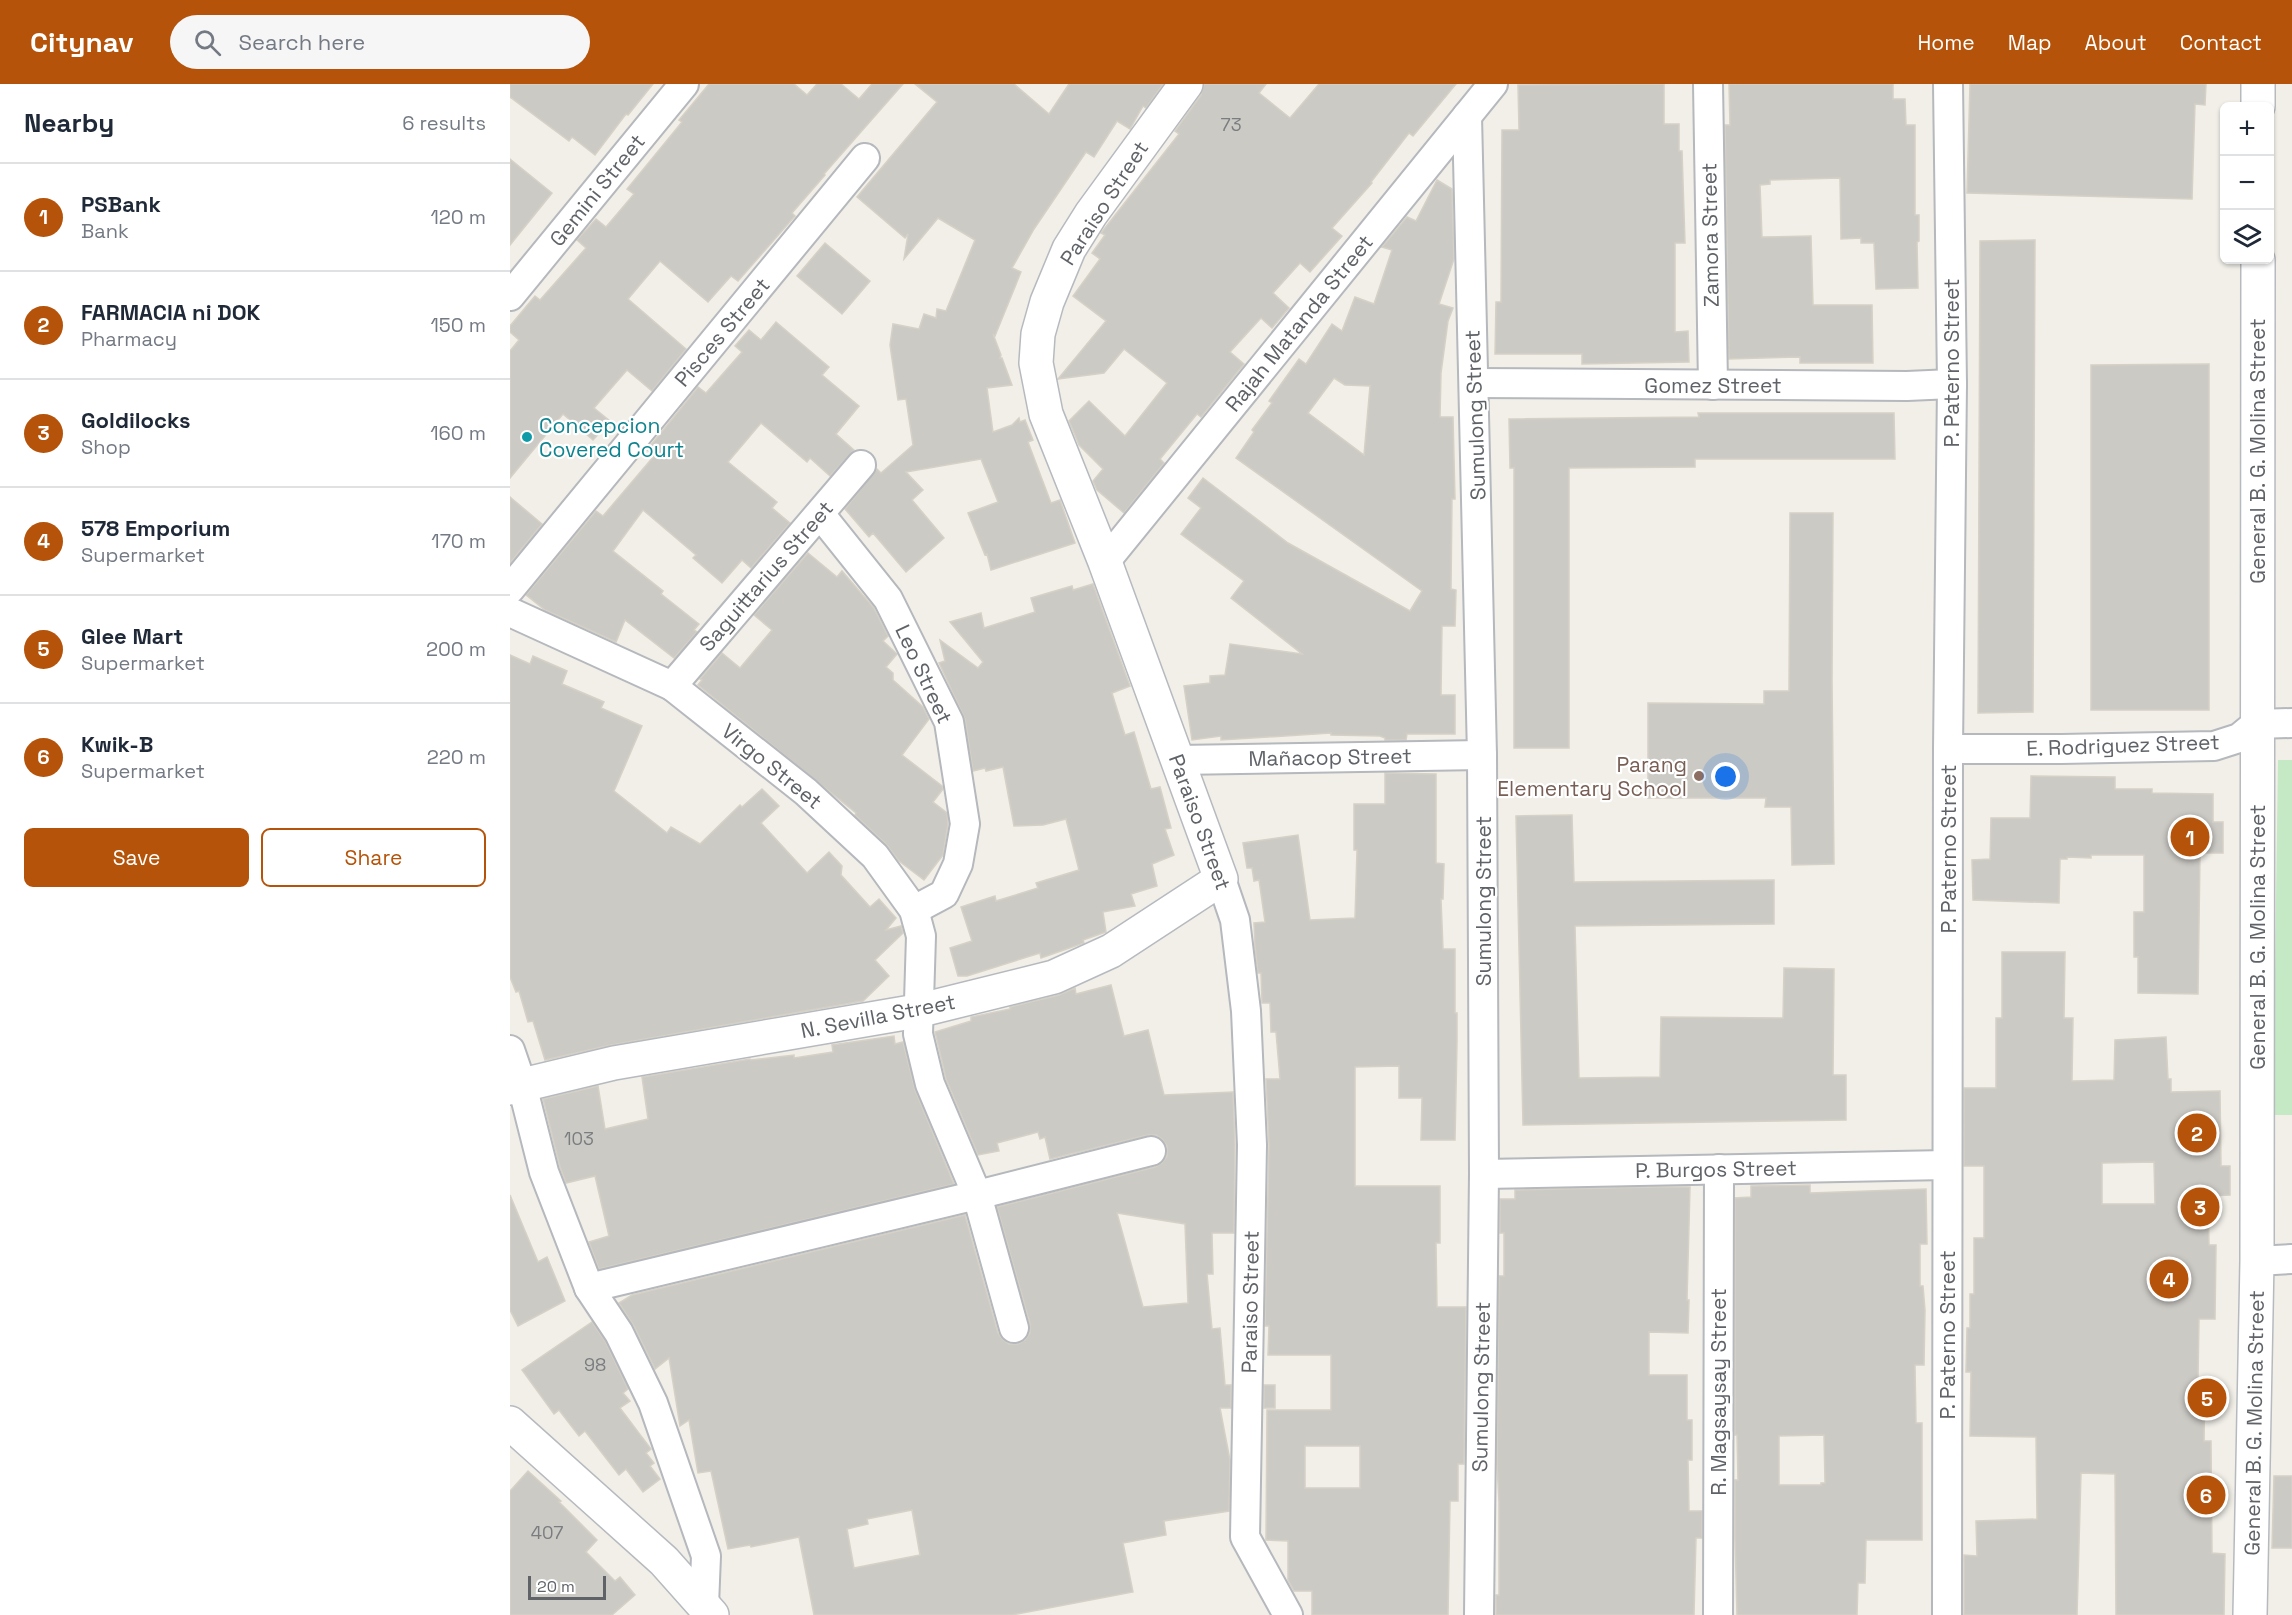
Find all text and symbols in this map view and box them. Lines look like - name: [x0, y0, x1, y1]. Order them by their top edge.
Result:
- search box: [170, 15, 590, 69]
- text: Citynav: [30, 24, 134, 60]
- icon: search: [191, 26, 224, 59]
- text: Search here: [239, 28, 365, 56]
- text: Home: [1917, 29, 1975, 56]
- text: Map: [2008, 29, 2052, 56]
- text: About: [2085, 29, 2147, 56]
- text: Contact: [2180, 29, 2262, 56]
- map controls: [2220, 102, 2274, 264]
- button: +: [2220, 102, 2274, 156]
- text: Nearby: [24, 106, 114, 140]
- text: 6 results: [402, 110, 486, 136]
- house number: 73: [1220, 113, 1242, 136]
- street label: Gemini Street: [543, 128, 651, 252]
- street label: Paraiso Street: [1054, 136, 1154, 270]
- button: −: [2220, 156, 2274, 210]
- street label: Zamora Street: [1695, 163, 1725, 307]
- text: PSBank: [81, 190, 161, 218]
- text: 1: [39, 204, 48, 230]
- text: 120 m: [430, 204, 486, 230]
- button: layers: [2220, 210, 2274, 264]
- text: Bank: [81, 218, 129, 244]
- street label: Rajah Matanda Street: [1219, 229, 1379, 417]
- street label: Pisces Street: [668, 272, 776, 392]
- street label: P. Paterno Street: [1938, 278, 1965, 448]
- text: FARMACIA ni DOK: [81, 298, 260, 326]
- text: 2: [38, 312, 49, 338]
- text: 150 m: [431, 312, 486, 338]
- street label: General B. G. Molina Street: [2244, 318, 2271, 584]
- text: Pharmacy: [81, 326, 177, 352]
- street label: Sumulong Street: [1459, 329, 1491, 501]
- street label: Gomez Street: [1644, 372, 1782, 399]
- text: Goldilocks: [81, 406, 191, 434]
- place label: Concepcion Covered Court: [539, 412, 684, 463]
- text: 3: [37, 420, 50, 446]
- text: 160 m: [430, 420, 486, 446]
- marker: Concepcion Covered Court: [520, 430, 534, 444]
- text: Shop: [81, 434, 131, 460]
- street label: Saguittarius Street: [693, 495, 839, 657]
- text: 578 Emporium: [81, 514, 230, 542]
- text: 4: [37, 528, 50, 554]
- text: 170 m: [431, 528, 486, 554]
- text: Supermarket: [81, 542, 205, 568]
- street label: Leo Street: [889, 620, 959, 728]
- text: Glee Mart: [81, 622, 183, 650]
- text: 5: [38, 636, 50, 662]
- text: 200 m: [426, 636, 486, 662]
- text: Supermarket: [81, 650, 205, 676]
- street label: Virgo Street: [716, 717, 828, 815]
- street label: E. Rodriguez Street: [2026, 728, 2220, 762]
- text: Kwik-B: [81, 730, 153, 758]
- street label: Mañacop Street: [1248, 742, 1412, 772]
- text: 6: [37, 744, 50, 770]
- text: 220 m: [427, 744, 486, 770]
- street label: Paraiso Street: [1163, 750, 1237, 894]
- place label: Parang Elementary School: [1497, 751, 1687, 802]
- text: Supermarket: [81, 758, 205, 784]
- your location: [1711, 762, 1740, 791]
- street label: P. Paterno Street: [1935, 764, 1962, 934]
- marker: Parang Elementary School: [1692, 769, 1706, 783]
- street label: General B. G. Molina Street: [2244, 804, 2271, 1070]
- pin: 1: [2170, 814, 2210, 860]
- street label: Sumulong Street: [1470, 816, 1497, 986]
- button: Save: [24, 828, 249, 887]
- button: Share: [261, 828, 486, 887]
- street label: N. Sevilla Street: [798, 988, 958, 1044]
- pin: 2: [2178, 1110, 2216, 1156]
- house number: 103: [564, 1127, 594, 1150]
- street label: P. Burgos Street: [1635, 1154, 1797, 1184]
- pin: 3: [2180, 1184, 2220, 1230]
- street label: Paraiso Street: [1235, 1230, 1265, 1374]
- street label: P. Paterno Street: [1934, 1250, 1961, 1420]
- pin: 4: [2150, 1256, 2188, 1302]
- street label: R. Magsaysay Street: [1705, 1288, 1732, 1496]
- street label: General B. G. Molina Street: [2238, 1290, 2270, 1556]
- street label: Sumulong Street: [1466, 1302, 1496, 1472]
- house number: 98: [584, 1353, 606, 1376]
- pin: 5: [2188, 1376, 2226, 1420]
- pin: 6: [2186, 1472, 2226, 1518]
- house number: 407: [531, 1521, 563, 1544]
- scale bar: [528, 1573, 606, 1600]
- text: 20 m: [537, 1576, 575, 1597]

